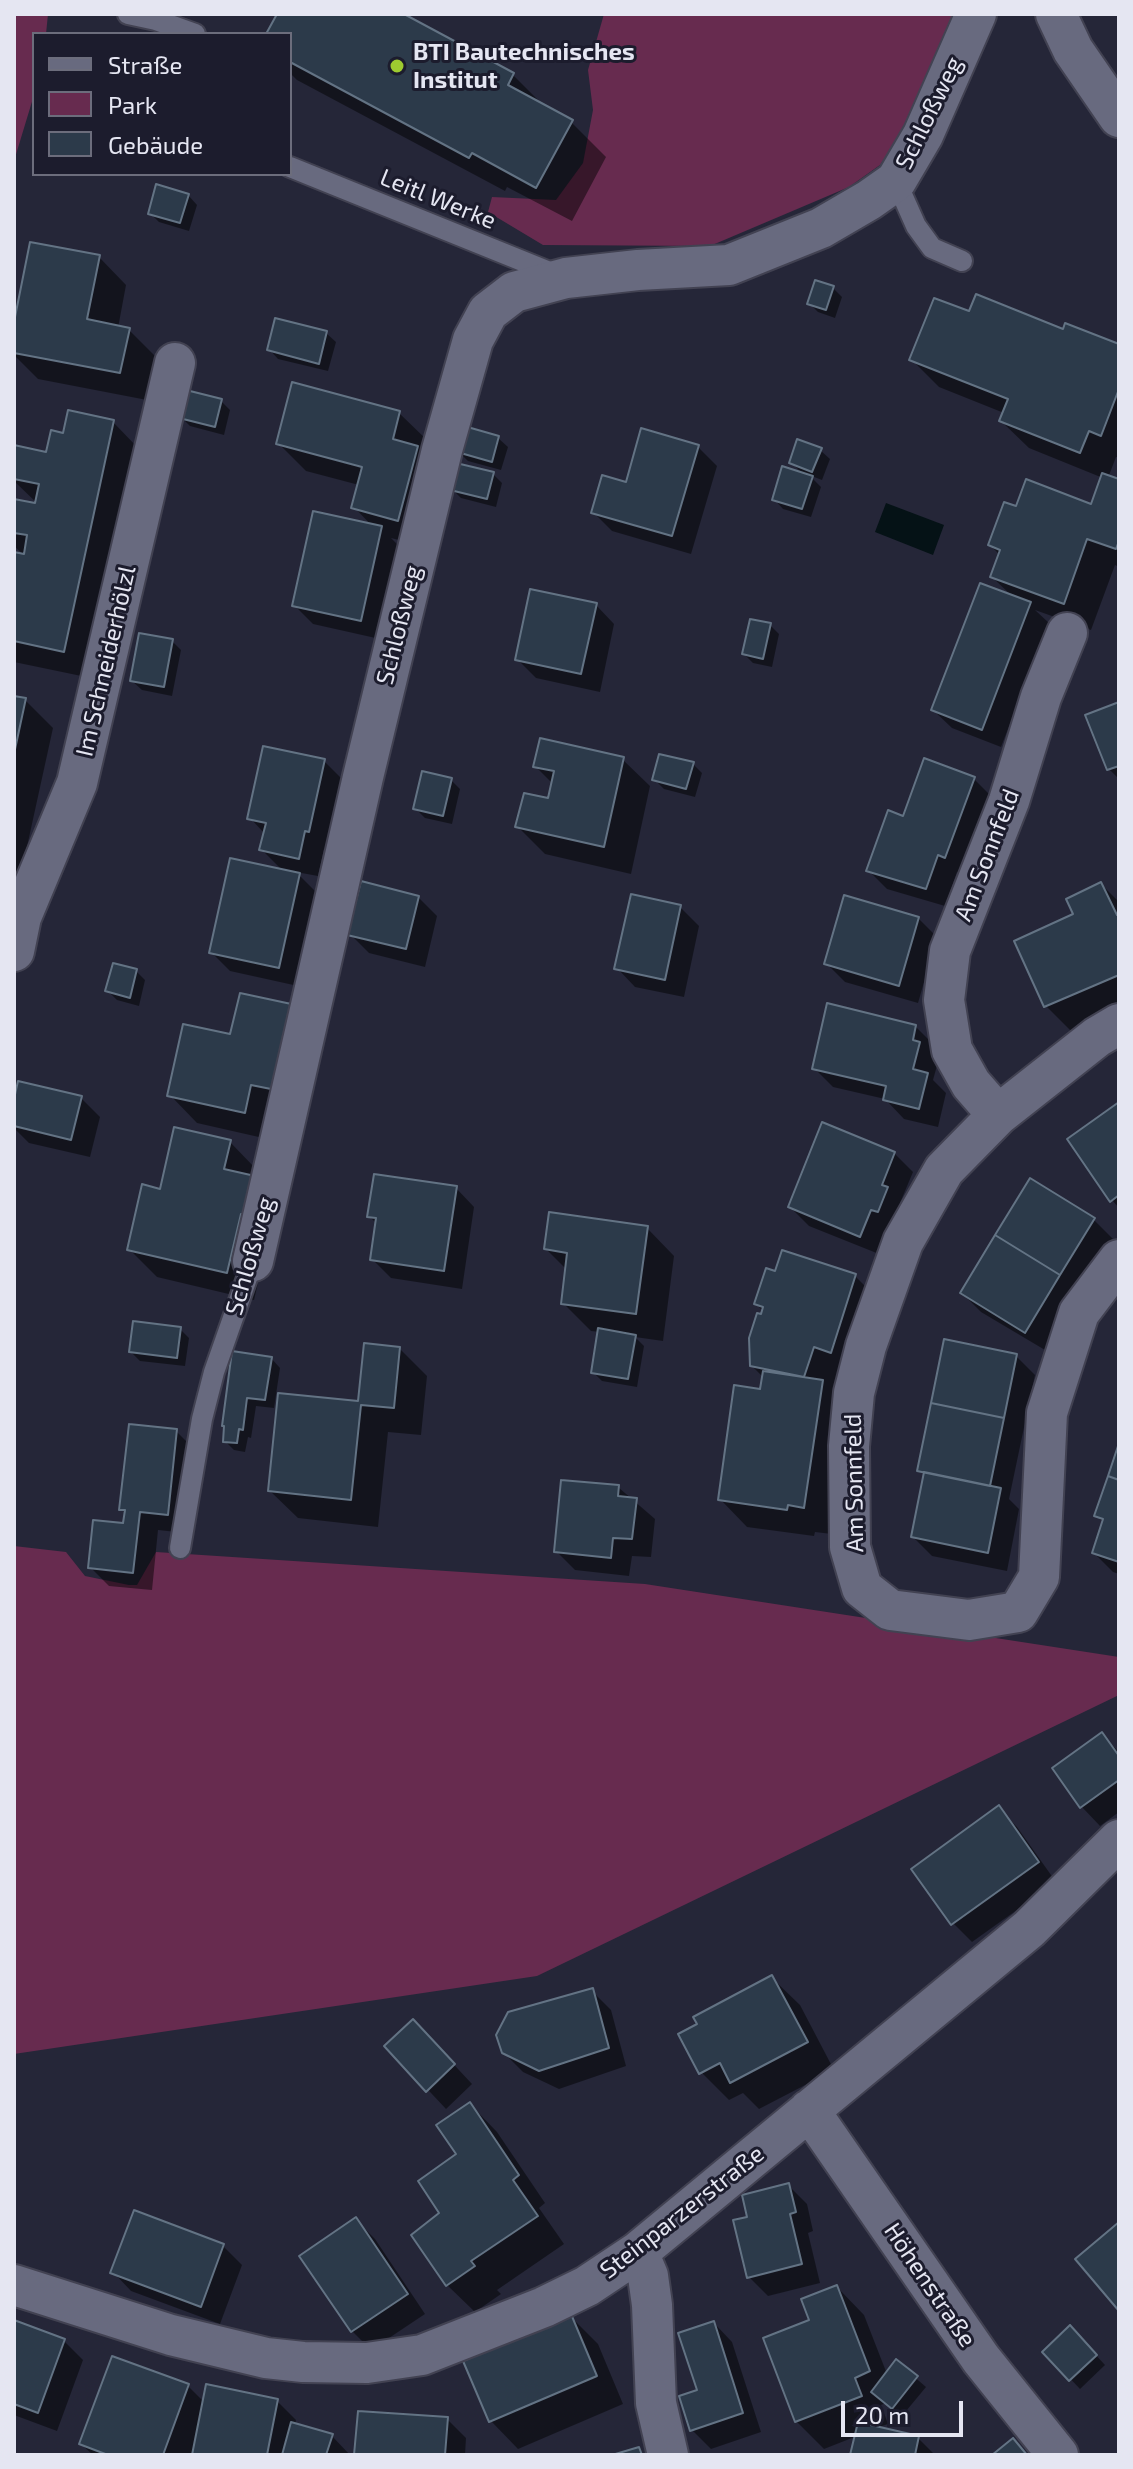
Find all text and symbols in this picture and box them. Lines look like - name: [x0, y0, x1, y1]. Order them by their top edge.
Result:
- legend: [32, 32, 292, 176]
- place label: BTI Bautechnisches Institut: [413, 38, 635, 94]
- text: Straße: [108, 50, 182, 79]
- street label: Schloßweg: [889, 52, 969, 174]
- marker: BTI Bautechnisches Institut: [388, 57, 406, 75]
- text: Park: [108, 90, 157, 119]
- text: Gebäude: [108, 130, 203, 159]
- street label: Leitl Werke: [376, 163, 500, 235]
- street label: Im Schneiderhölzl: [70, 563, 142, 759]
- street label: Schloßweg: [370, 563, 428, 687]
- street label: Am Sonnfeld: [949, 785, 1025, 925]
- street label: Schloßweg: [219, 1194, 281, 1318]
- street label: Am Sonnfeld: [838, 1413, 870, 1553]
- street label: Steinparzerstraße: [594, 2139, 770, 2285]
- street label: Höhenstraße: [878, 2217, 982, 2353]
- scale bar: [845, 2385, 967, 2435]
- text: 20 m: [855, 2400, 909, 2429]

